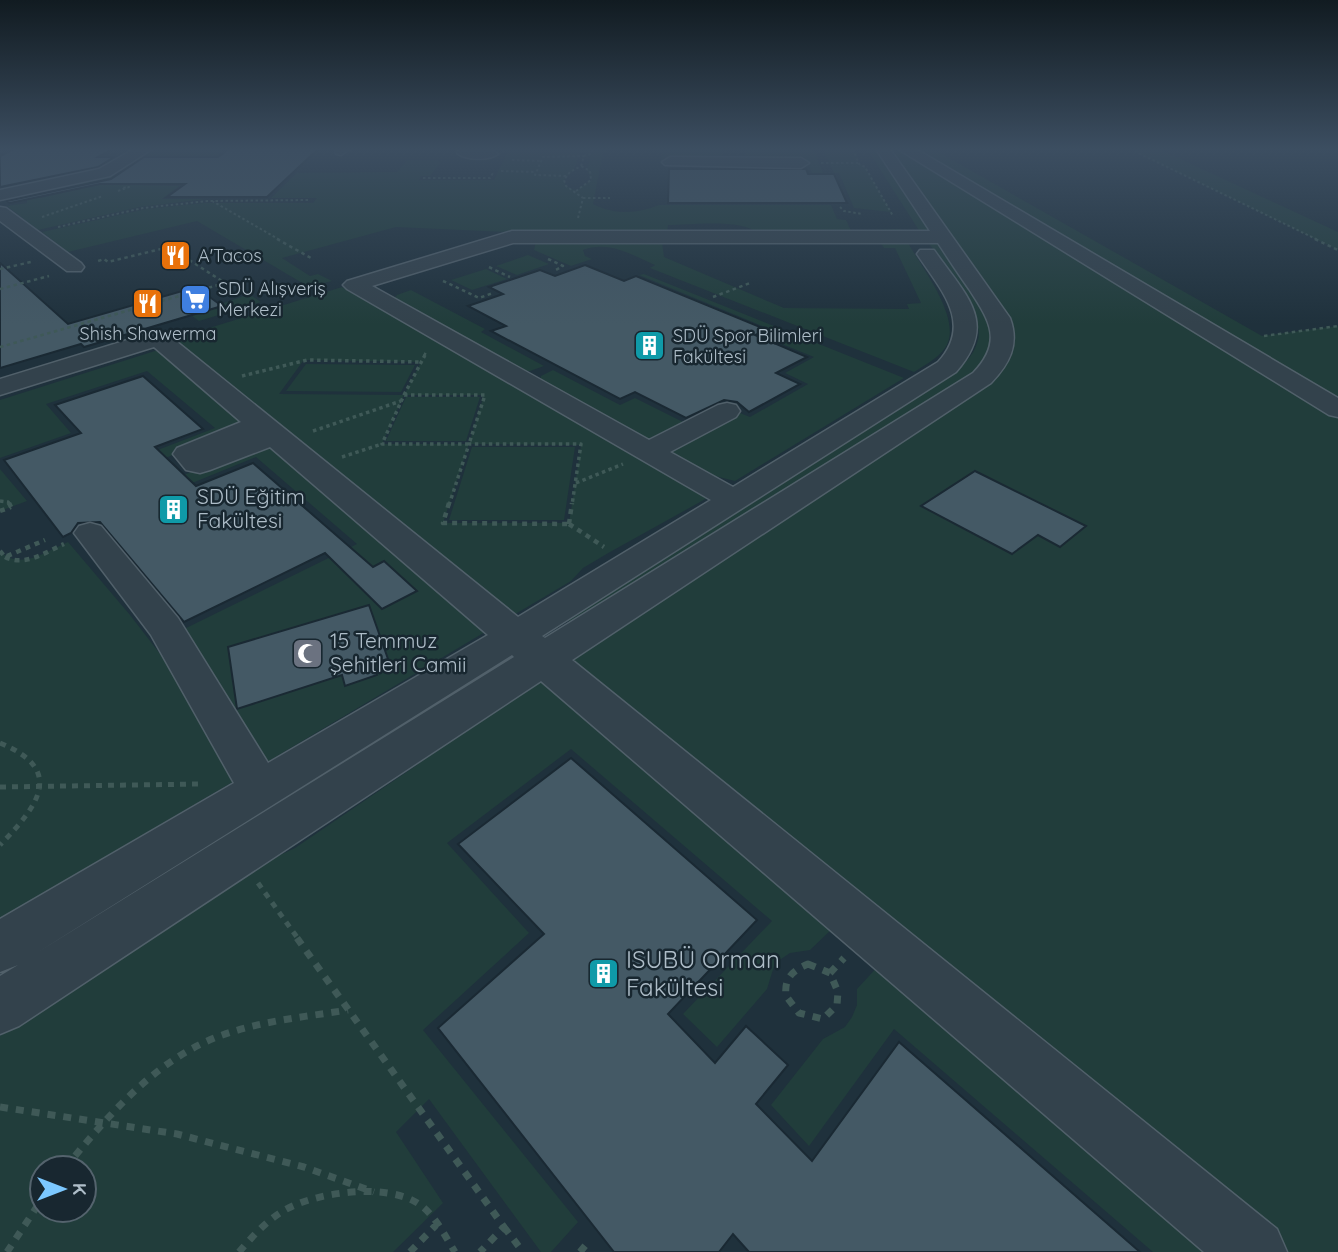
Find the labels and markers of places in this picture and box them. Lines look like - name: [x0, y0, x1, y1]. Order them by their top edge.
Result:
- restaurant icon: A'Tacos: [158, 239, 192, 273]
- place label: A'Tacos: [198, 244, 262, 267]
- place label: SDÜ Alışveriş Merkezi: [218, 277, 326, 321]
- supermarket icon: SDÜ Alışveriş Merkezi: [178, 282, 212, 316]
- restaurant icon: Shish Shawerma: [131, 286, 165, 320]
- place label: Shish Shawerma: [80, 322, 216, 345]
- place label: SDÜ Spor Bilimleri Fakültesi: [673, 324, 822, 368]
- building icon: SDÜ Spor Bilimleri Fakültesi: [633, 329, 667, 363]
- place label: SDÜ Eğitim Fakültesi: [197, 483, 305, 533]
- building icon: SDÜ Eğitim Fakültesi: [157, 492, 191, 526]
- place label: 15 Temmuz Şehitleri Camii: [330, 627, 467, 677]
- mosque icon: 15 Temmuz Şehitleri Camii: [290, 636, 324, 670]
- place label: ISUBÜ Orman Fakültesi: [626, 944, 780, 1002]
- building icon: ISUBÜ Orman Fakültesi: [586, 957, 620, 991]

